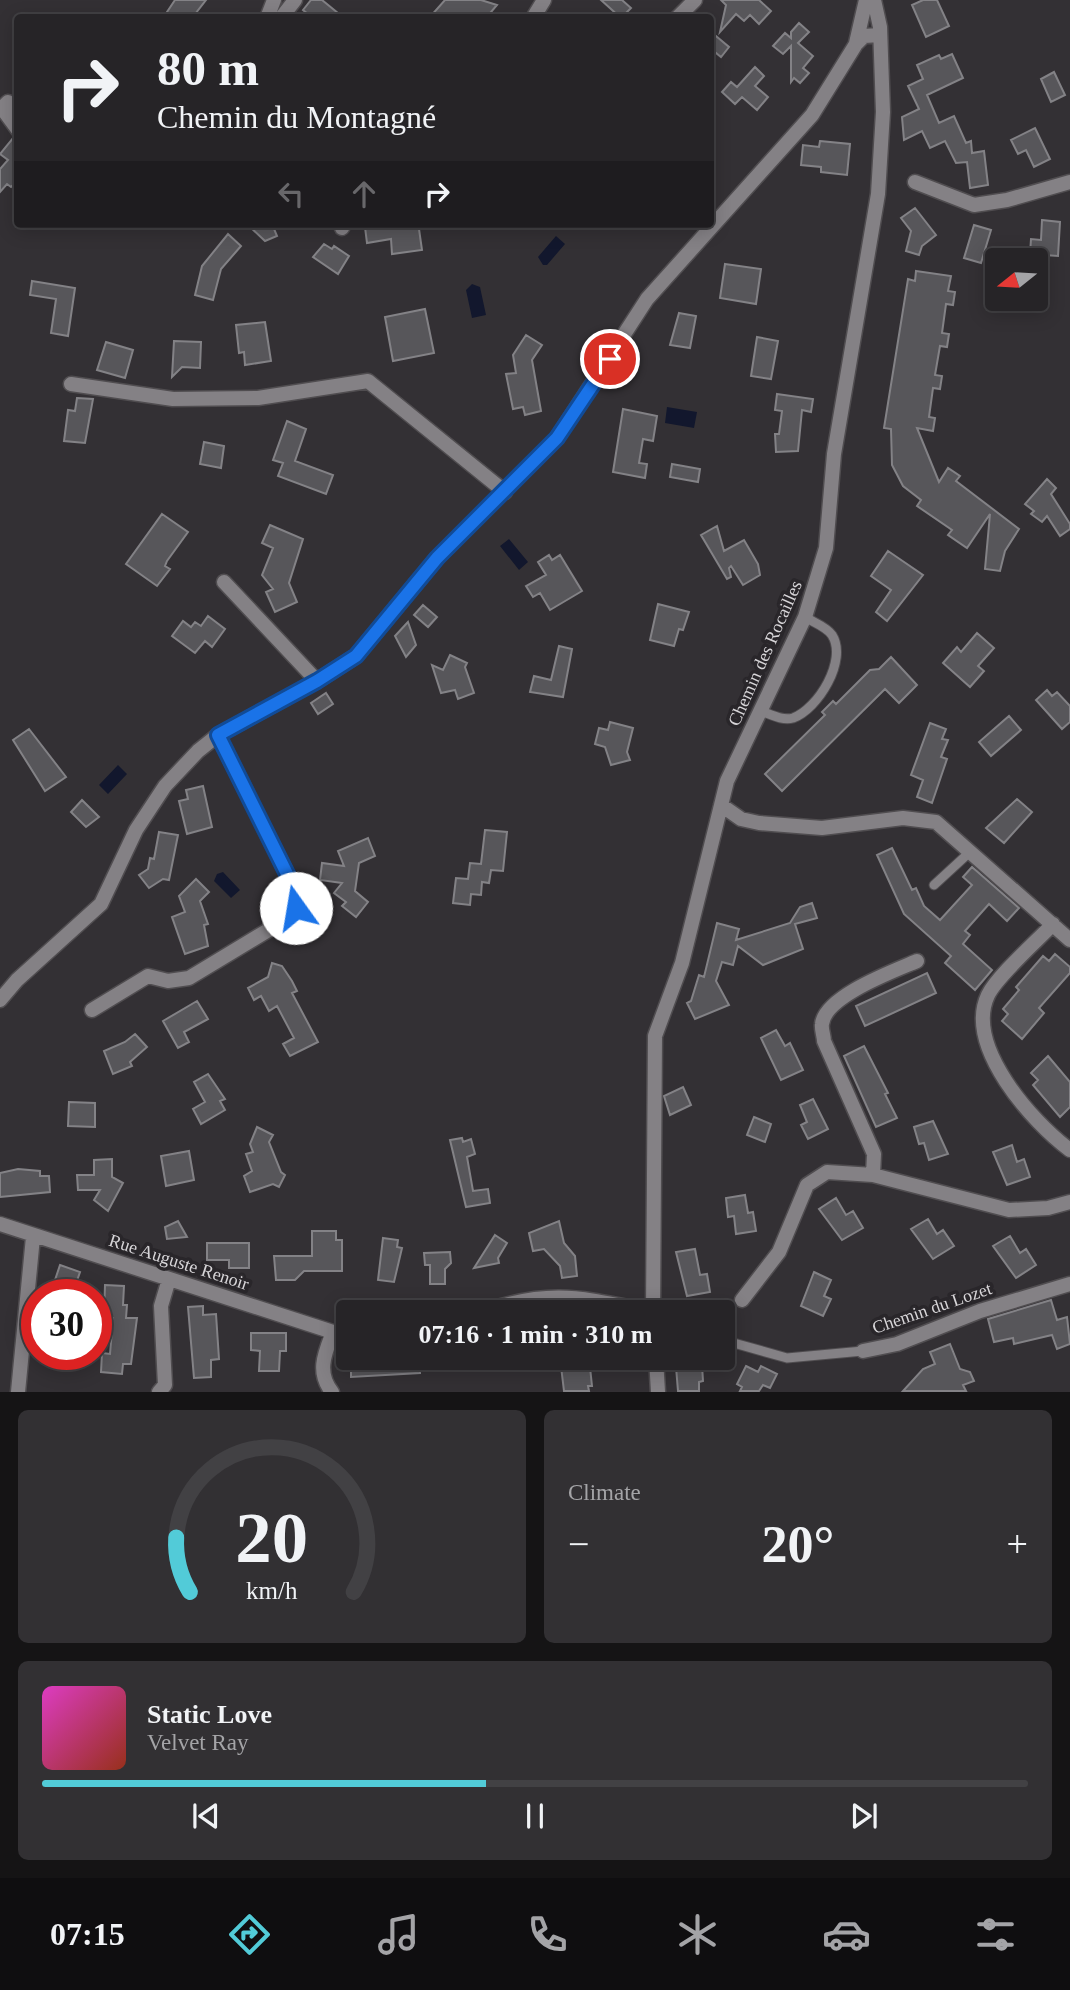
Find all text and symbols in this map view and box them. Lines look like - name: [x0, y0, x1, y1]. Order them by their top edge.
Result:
- text: 80 m: [157, 41, 259, 96]
- icon: right: [42, 42, 133, 133]
- text: Chemin du Montagné: [157, 99, 436, 135]
- icon: left: [272, 175, 310, 213]
- icon: ahead: [345, 175, 383, 213]
- icon: right: [418, 175, 456, 213]
- north arrow: [985, 248, 1048, 312]
- map controls: [985, 248, 1048, 311]
- pin: [580, 329, 640, 389]
- icon: arrive: [591, 340, 629, 378]
- street label: Chemin des Rocailles: [724, 577, 806, 729]
- position arrow: [259, 871, 333, 945]
- street label: Rue Auguste Renoir: [106, 1230, 252, 1294]
- street label: Chemin du Lozet: [870, 1278, 994, 1338]
- speed limit sign: 30: [21, 1279, 112, 1370]
- text: 07:16 · 1 min · 310 m: [419, 1320, 653, 1349]
- text: Climate: [568, 1480, 641, 1505]
- text: 20: [236, 1498, 308, 1579]
- text: 20°: [762, 1516, 834, 1573]
- text: −: [568, 1523, 589, 1565]
- text: +: [1007, 1523, 1028, 1565]
- text: km/h: [246, 1577, 298, 1604]
- text: Static Love: [147, 1700, 272, 1729]
- text: Velvet Ray: [147, 1730, 249, 1755]
- icon: previous: [187, 1797, 225, 1835]
- icon: pause: [516, 1797, 554, 1835]
- icon: next: [845, 1797, 883, 1835]
- icon: directions: [225, 1910, 274, 1959]
- icon: music: [374, 1910, 423, 1959]
- icon: phone: [523, 1910, 572, 1959]
- icon: climate: [673, 1910, 722, 1959]
- icon: car: [822, 1910, 871, 1959]
- icon: filters: [971, 1910, 1020, 1959]
- text: 07:15: [50, 1916, 125, 1952]

